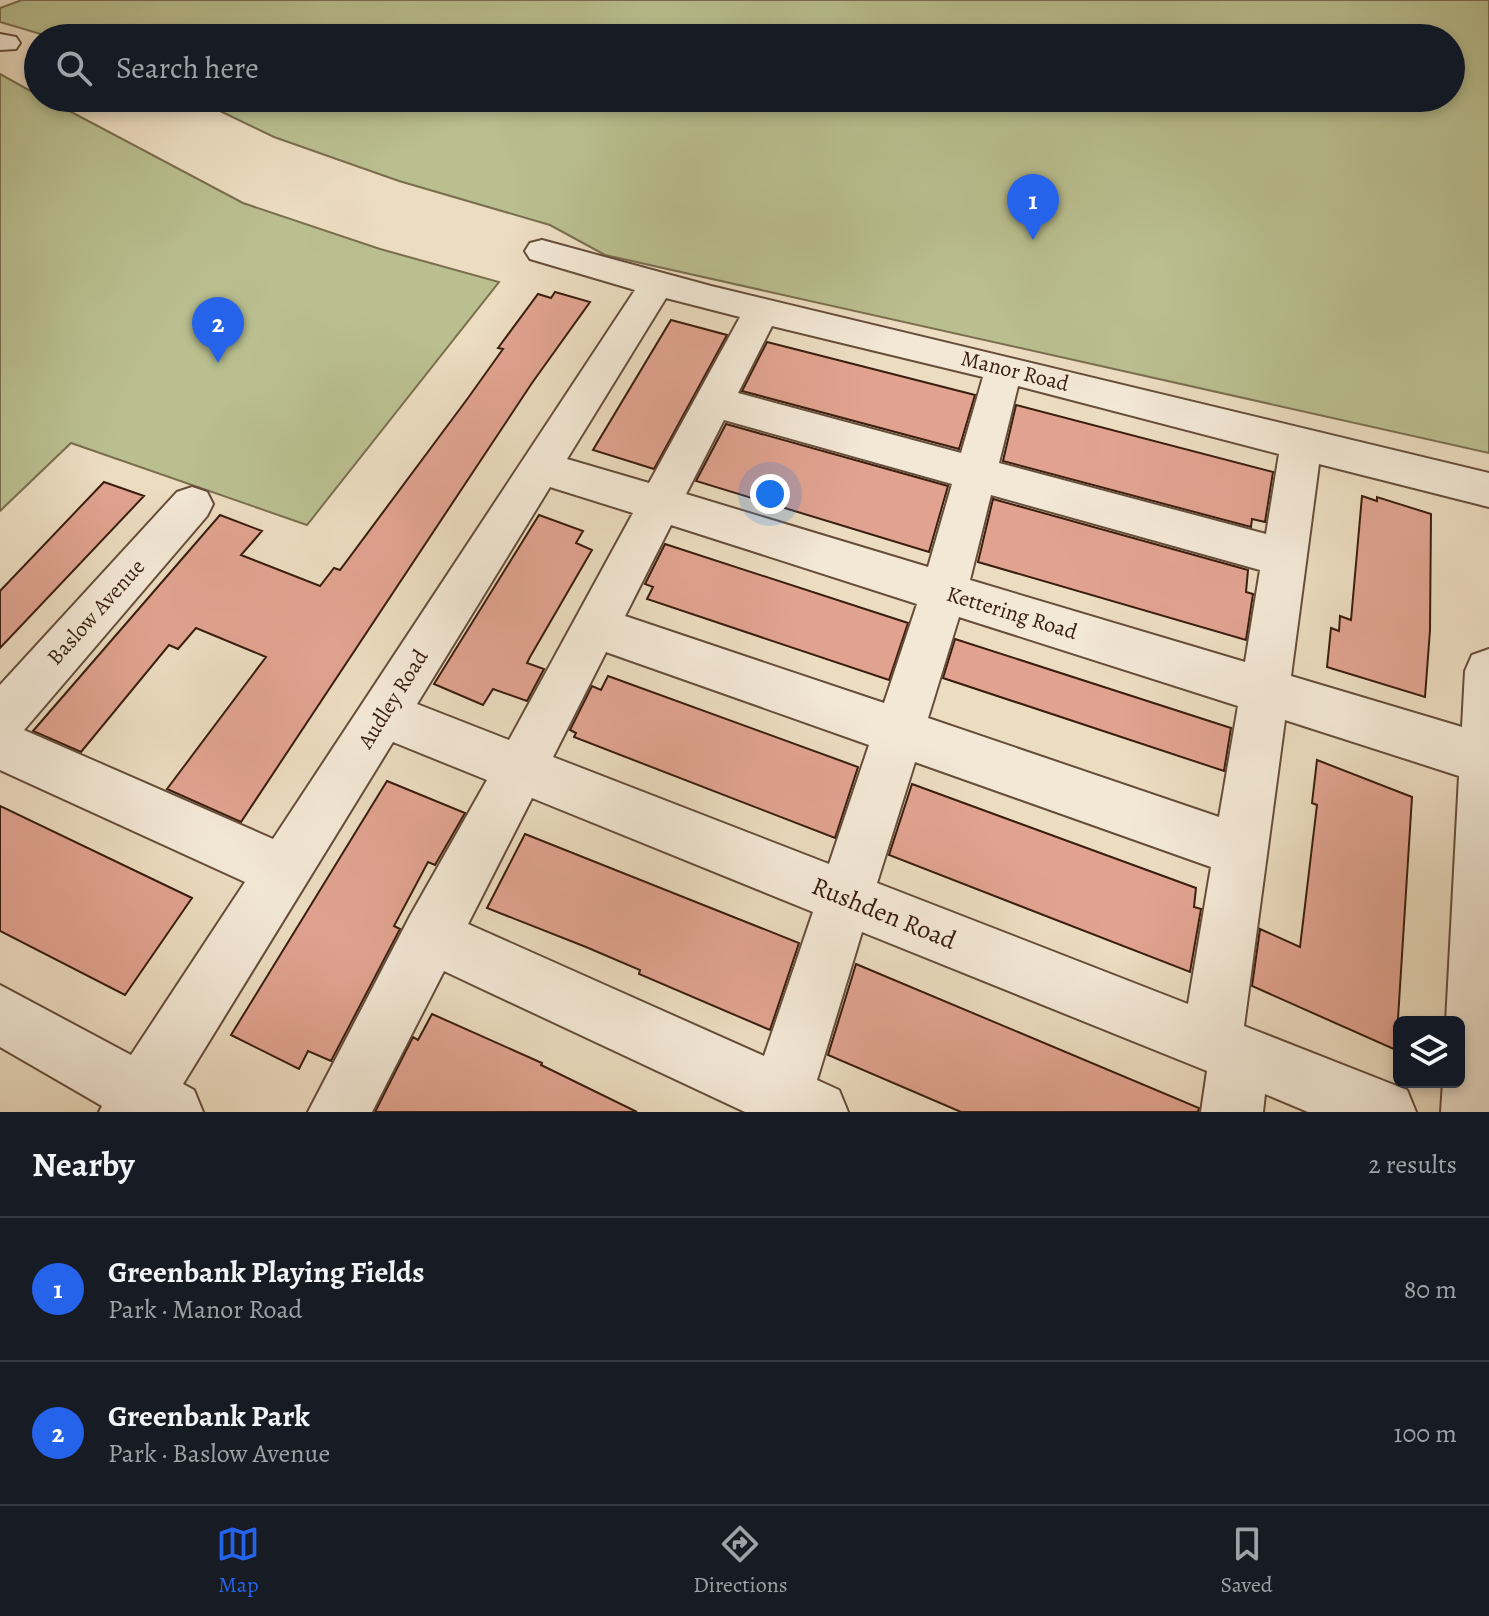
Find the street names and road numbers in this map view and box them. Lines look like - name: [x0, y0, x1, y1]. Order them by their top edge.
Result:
- street label: Manor Road: [958, 343, 1072, 399]
- street label: Baslow Avenue: [40, 552, 152, 672]
- street label: Kettering Road: [943, 579, 1081, 647]
- street label: Audley Road: [350, 644, 435, 755]
- street label: Rushden Road: [807, 868, 961, 958]

